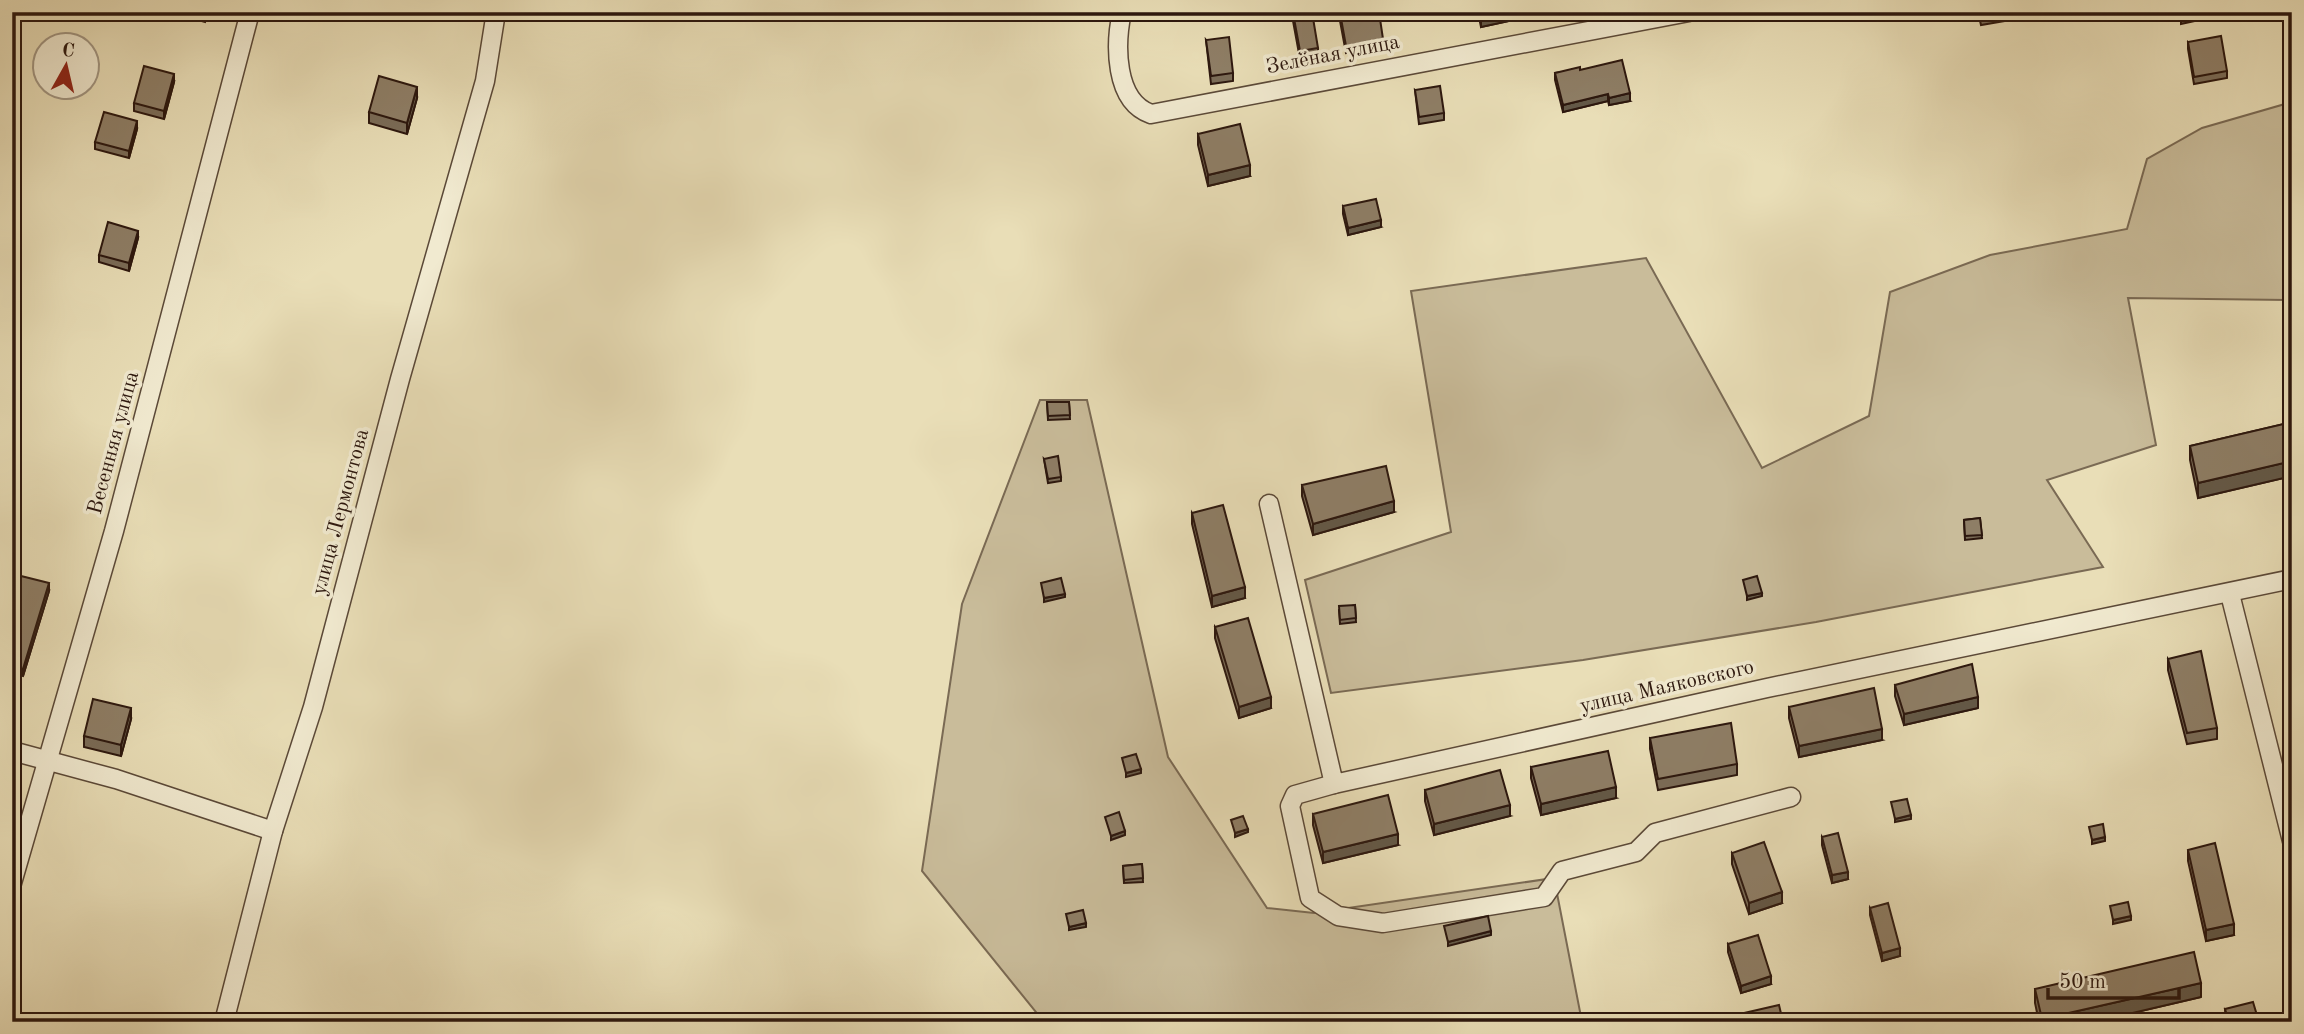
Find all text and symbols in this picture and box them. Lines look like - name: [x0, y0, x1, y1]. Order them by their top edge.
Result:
- north arrow: [32, 32, 102, 102]
- street label: Зелёная улица: [1265, 32, 1401, 78]
- text: С: [60, 41, 76, 62]
- street label: Весенняя улица: [85, 369, 143, 517]
- street label: улица Лермонтова: [309, 427, 373, 597]
- street label: улица Маяковского: [1578, 657, 1756, 717]
- scale bar: [2048, 957, 2180, 1001]
- text: 50 m: [2059, 972, 2106, 993]

